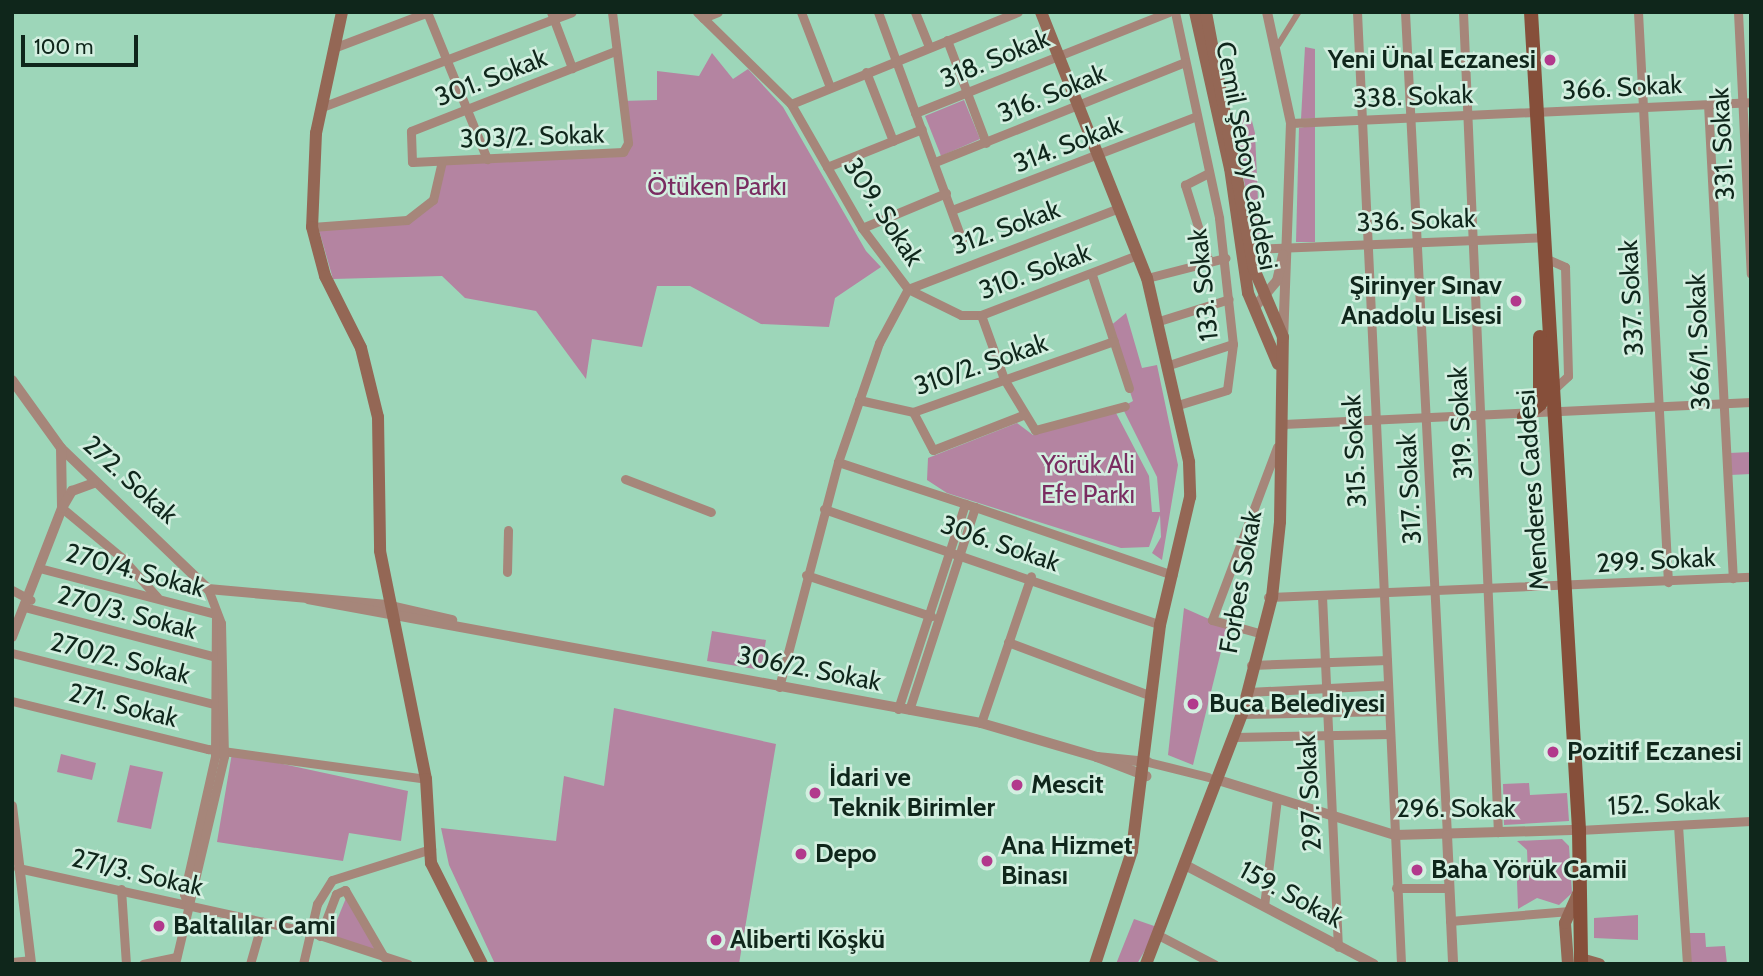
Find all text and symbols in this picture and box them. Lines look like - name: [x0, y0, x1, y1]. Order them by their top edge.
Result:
- scale bar: [24, 21, 142, 65]
- street label: 318. Sokak: [936, 23, 1054, 95]
- text: 100 m: [34, 34, 93, 59]
- street label: Cemil Şeboy Caddesi: [1209, 39, 1283, 273]
- street label: 301. Sokak: [431, 42, 551, 114]
- place label: Yeni Ünal Eczanesi: [1328, 44, 1536, 76]
- marker: Yeni Ünal Eczanesi: [1542, 52, 1558, 68]
- street label: 316. Sokak: [993, 58, 1111, 130]
- street label: 366. Sokak: [1561, 69, 1683, 107]
- street label: 338. Sokak: [1352, 79, 1474, 115]
- street label: 331. Sokak: [1704, 87, 1742, 201]
- street label: 314. Sokak: [1009, 110, 1127, 180]
- street label: 303/2. Sokak: [459, 119, 605, 155]
- street label: 309. Sokak: [836, 152, 930, 272]
- park label: Ötüken Parkı: [647, 171, 787, 203]
- street label: 312. Sokak: [948, 194, 1064, 262]
- street label: 336. Sokak: [1356, 203, 1476, 239]
- street label: 133. Sokak: [1183, 227, 1225, 343]
- street label: 310. Sokak: [975, 237, 1095, 307]
- street label: 337. Sokak: [1613, 239, 1651, 357]
- place label: Şirinyer Sınav Anadolu Lisesi: [1341, 270, 1502, 332]
- street label: 366/1. Sokak: [1681, 273, 1717, 411]
- marker: Şirinyer Sınav Anadolu Lisesi: [1508, 293, 1524, 309]
- street label: 310/2. Sokak: [910, 328, 1052, 402]
- street label: 319. Sokak: [1442, 366, 1480, 480]
- street label: Menderes Caddesi: [1510, 389, 1556, 591]
- street label: 315. Sokak: [1336, 394, 1374, 508]
- street label: 272. Sokak: [76, 429, 184, 531]
- street label: 317. Sokak: [1392, 433, 1428, 545]
- park label: Yörük Ali Efe Parkı: [1041, 449, 1135, 510]
- street label: Forbes Sokak: [1213, 508, 1269, 656]
- street label: 306. Sokak: [937, 509, 1063, 579]
- street label: 270/4. Sokak: [62, 537, 208, 605]
- street label: 299. Sokak: [1596, 542, 1716, 580]
- street label: 270/3. Sokak: [54, 579, 200, 647]
- street label: 270/2. Sokak: [47, 627, 193, 691]
- street label: 306/2. Sokak: [735, 640, 883, 698]
- street label: 271. Sokak: [65, 677, 181, 735]
- place label: Buca Belediyesi: [1209, 688, 1385, 720]
- marker: Buca Belediyesi: [1183, 694, 1203, 714]
- street label: 297. Sokak: [1291, 734, 1329, 852]
- place label: Pozitif Eczanesi: [1567, 736, 1742, 768]
- marker: Pozitif Eczanesi: [1545, 744, 1561, 760]
- place label: İdari ve Teknik Birimler: [829, 762, 995, 824]
- place label: Mescit: [1031, 769, 1104, 801]
- marker: Mescit: [1009, 777, 1025, 793]
- marker: İdari ve Teknik Birimler: [807, 785, 823, 801]
- street label: 152. Sokak: [1607, 785, 1721, 823]
- street label: 296. Sokak: [1396, 793, 1516, 825]
- place label: Ana Hizmet Binası: [1001, 830, 1133, 892]
- place label: Depo: [815, 838, 877, 870]
- street label: 271/3. Sokak: [68, 843, 206, 903]
- marker: Depo: [793, 846, 809, 862]
- marker: Ana Hizmet Binası: [979, 853, 995, 869]
- place label: Baha Yörük Camii: [1431, 854, 1627, 886]
- street label: 159. Sokak: [1234, 855, 1348, 935]
- marker: Baha Yörük Camii: [1409, 862, 1425, 878]
- place label: Baltalılar Cami: [173, 910, 336, 942]
- marker: Baltalılar Cami: [151, 918, 167, 934]
- place label: Aliberti Köşkü: [730, 924, 885, 956]
- marker: Aliberti Köşkü: [708, 932, 724, 948]

